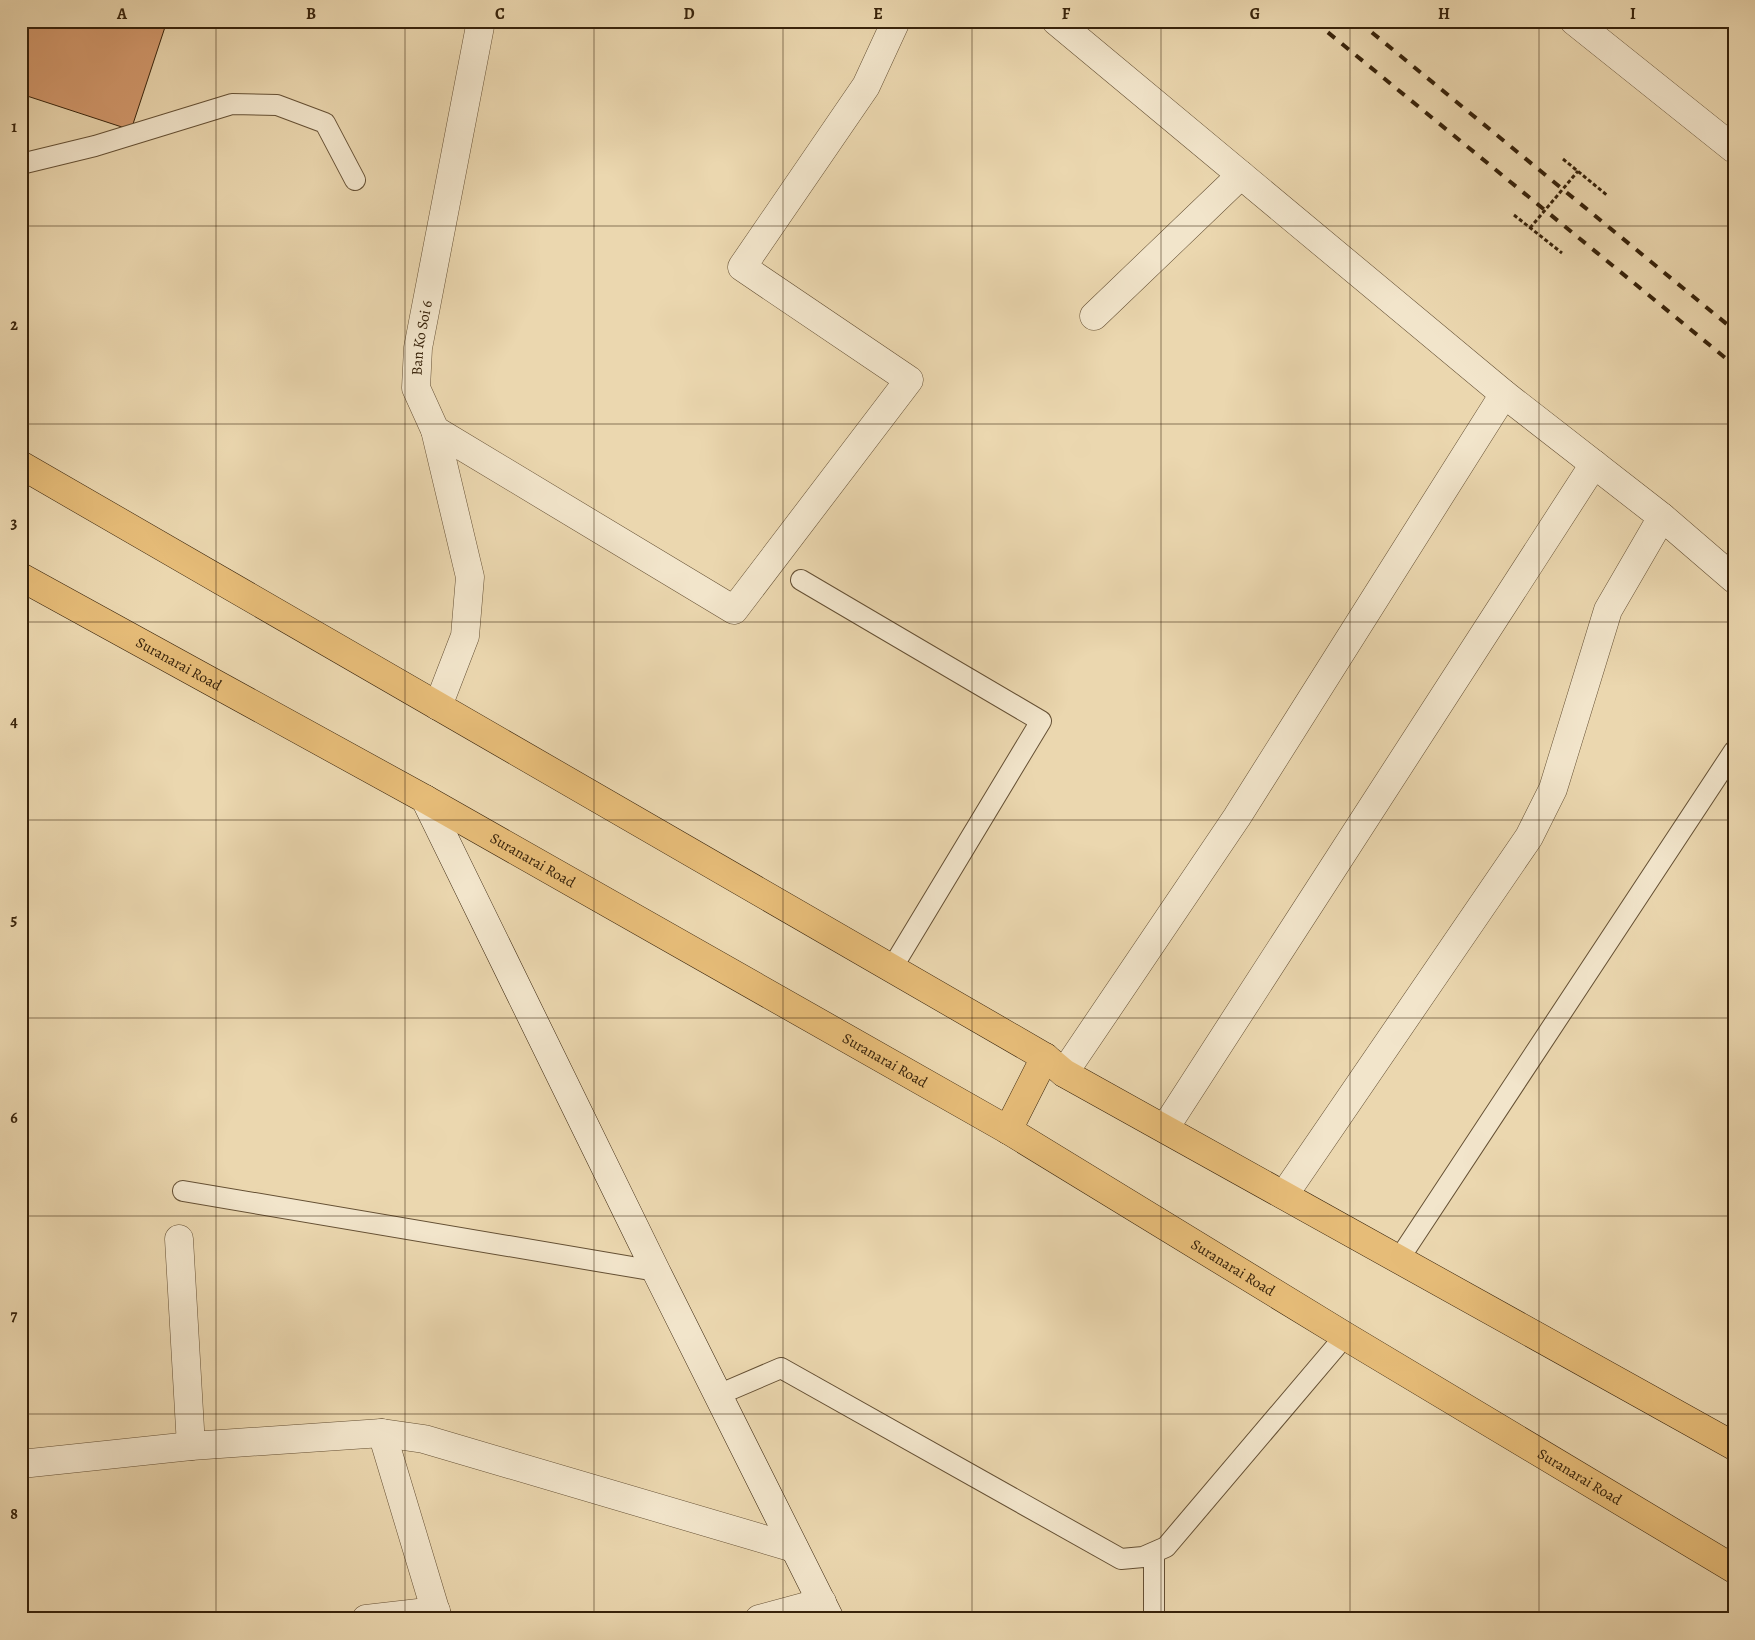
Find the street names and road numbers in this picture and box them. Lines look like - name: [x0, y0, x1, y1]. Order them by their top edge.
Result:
- street label: Ban Ko Soi 6: [407, 298, 437, 376]
- street label: Suranarai Road: [132, 632, 226, 696]
- street label: Suranarai Road: [487, 828, 580, 893]
- street label: Suranarai Road: [839, 1028, 932, 1093]
- street label: Suranarai Road: [1187, 1234, 1279, 1301]
- street label: Suranarai Road: [1534, 1444, 1626, 1510]

